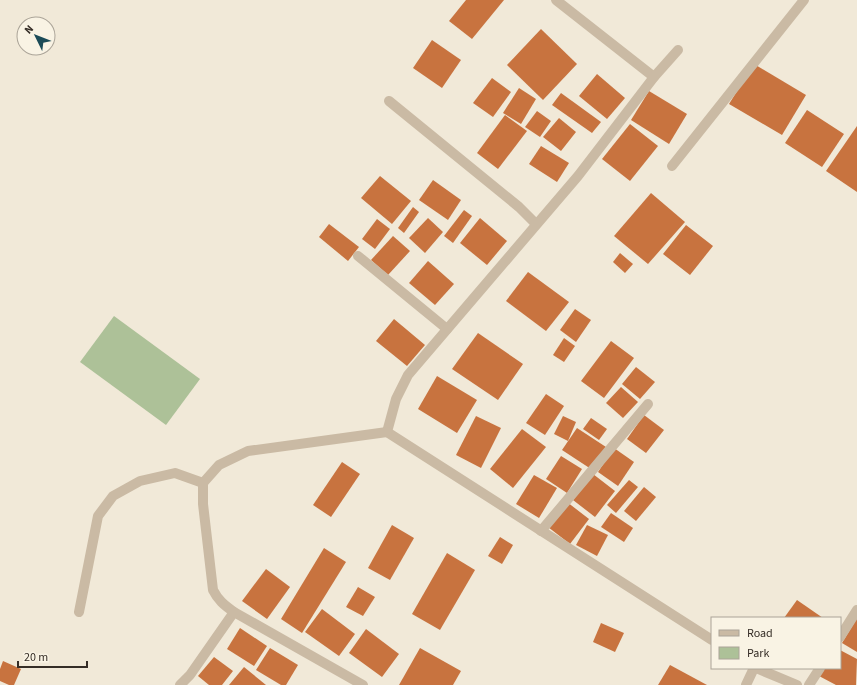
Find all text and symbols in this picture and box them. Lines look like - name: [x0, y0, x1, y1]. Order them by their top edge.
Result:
- north arrow: [16, 16, 56, 56]
- text: N: [21, 22, 37, 37]
- legend: [711, 617, 841, 669]
- text: Road: [747, 625, 773, 642]
- scale bar: [18, 643, 87, 669]
- text: Park: [747, 645, 769, 662]
- text: 20 m: [24, 649, 48, 666]

